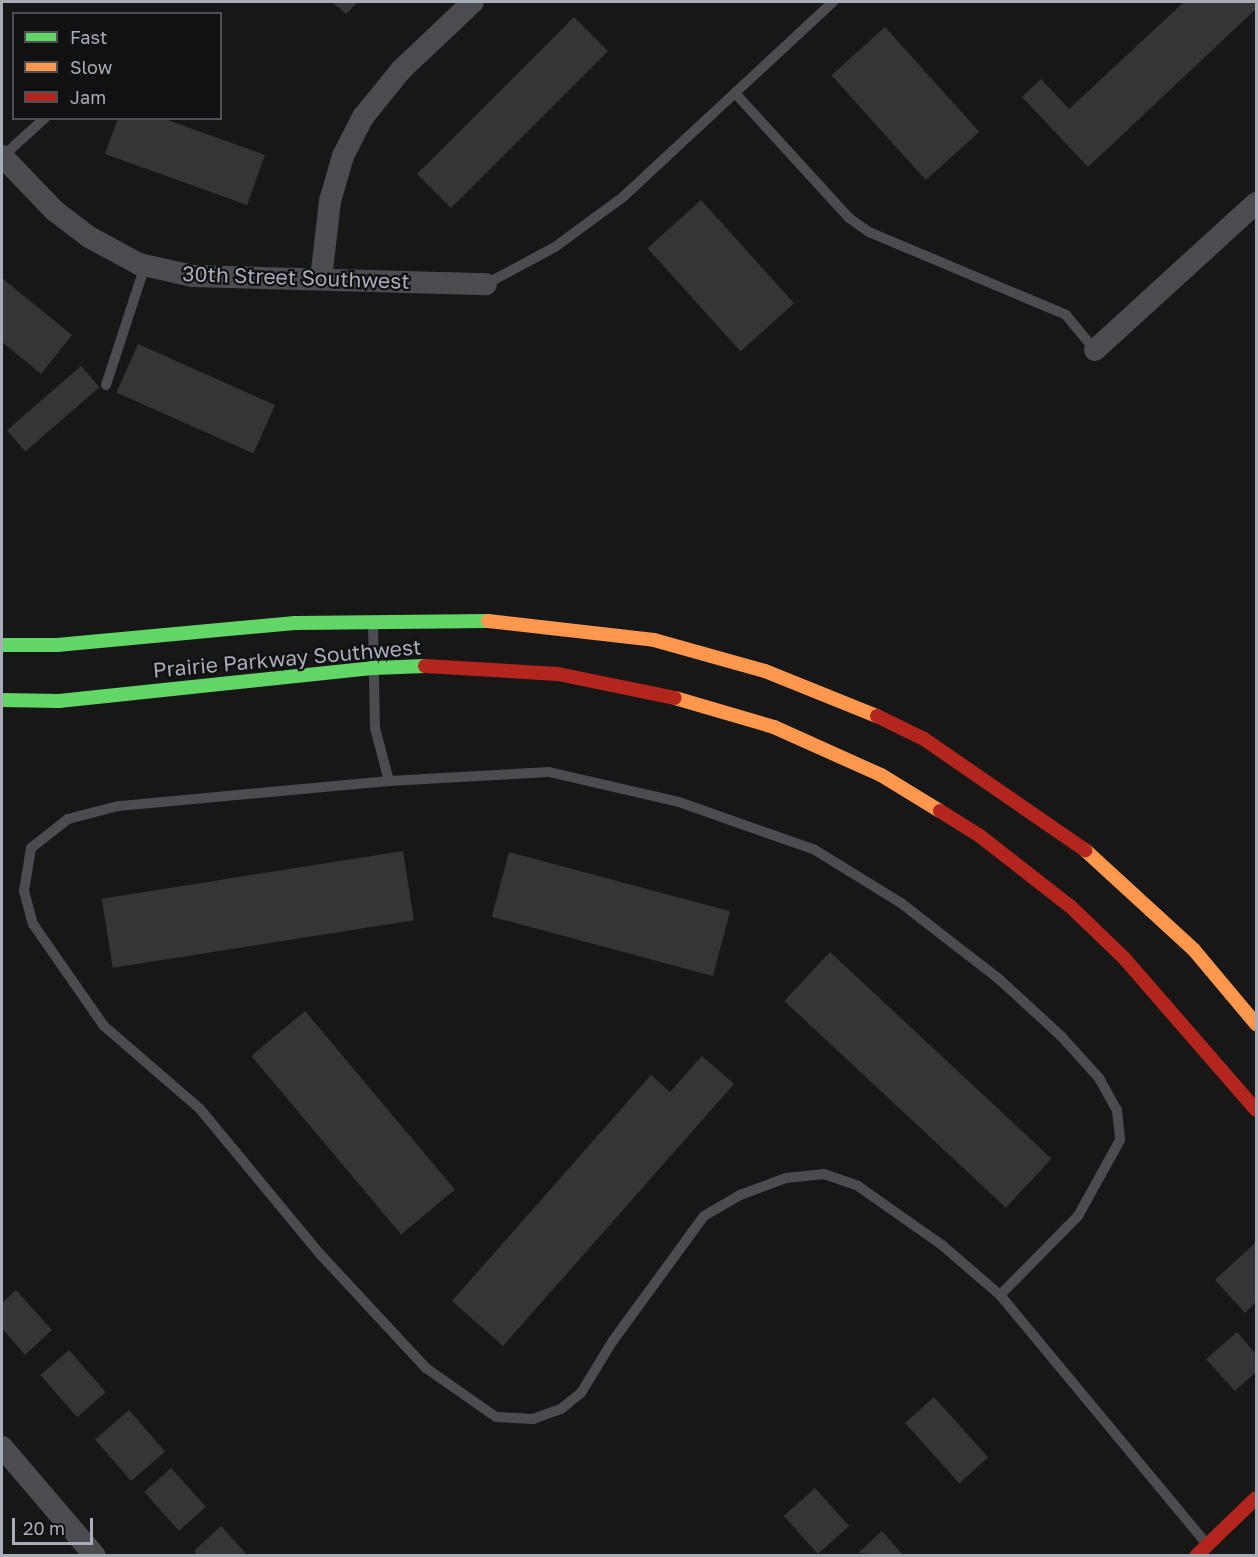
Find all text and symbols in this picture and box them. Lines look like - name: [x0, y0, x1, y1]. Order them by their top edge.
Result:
- legend: [12, 12, 222, 120]
- text: Fast: [70, 26, 107, 48]
- text: Slow: [70, 56, 112, 78]
- text: Jam: [70, 86, 106, 108]
- street label: 30th Street Southwest: [182, 260, 410, 294]
- street label: Prairie Parkway Southwest: [152, 634, 422, 682]
- scale bar: [15, 1506, 96, 1544]
- text: 20 m: [23, 1517, 65, 1539]

